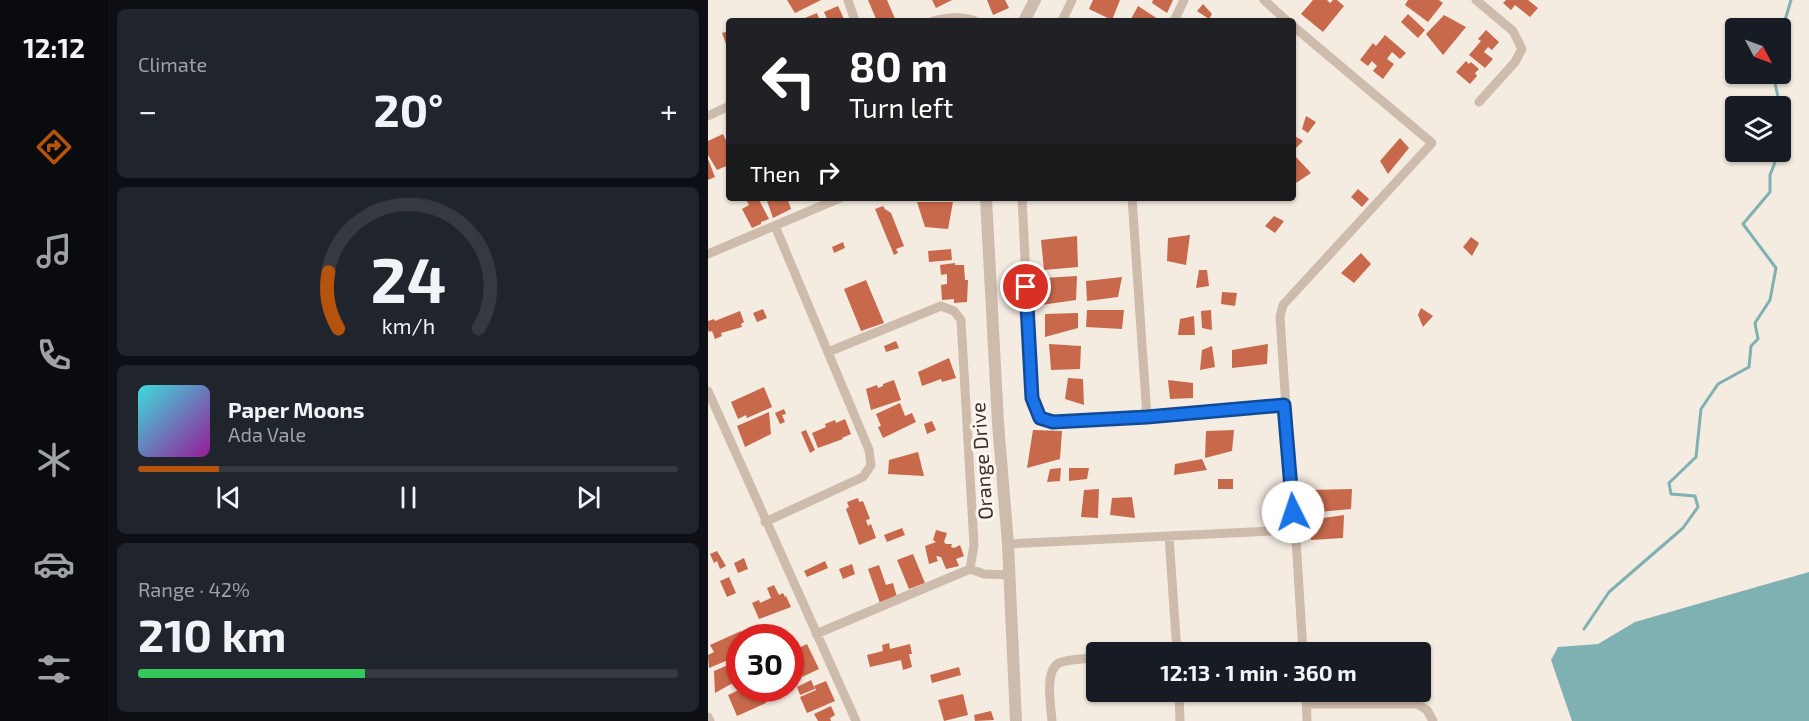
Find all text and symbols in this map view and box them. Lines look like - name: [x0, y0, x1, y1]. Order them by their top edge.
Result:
- north arrow: [1725, 18, 1791, 84]
- map controls: [1725, 18, 1791, 162]
- text: 12:12: [23, 31, 85, 63]
- text: 80 m: [849, 40, 948, 90]
- icon: left: [750, 42, 828, 120]
- text: Climate: [138, 52, 207, 76]
- text: 20°: [374, 82, 444, 136]
- text: −: [138, 90, 157, 130]
- text: +: [660, 90, 678, 130]
- text: Turn left: [849, 91, 953, 123]
- button: layers: [1725, 96, 1791, 162]
- icon: directions: [33, 126, 75, 168]
- icon: right: [812, 156, 845, 189]
- text: Then: [750, 160, 800, 186]
- icon: music: [33, 230, 75, 272]
- text: 24: [370, 241, 446, 316]
- pin: [1000, 261, 1051, 312]
- icon: arrive: [1009, 270, 1042, 303]
- text: km/h: [381, 313, 435, 338]
- icon: phone: [33, 334, 75, 376]
- text: Paper Moons: [228, 396, 364, 422]
- street label: Orange Drive: [965, 402, 997, 521]
- text: Ada Vale: [228, 422, 306, 446]
- icon: climate: [33, 439, 75, 481]
- position arrow: [1261, 480, 1325, 544]
- icon: previous: [212, 481, 245, 514]
- icon: pause: [392, 481, 425, 514]
- icon: next: [572, 481, 605, 514]
- icon: car: [33, 543, 75, 585]
- text: Range · 42%: [138, 577, 250, 601]
- text: 210 km: [138, 607, 287, 661]
- speed limit sign: 30: [726, 624, 804, 702]
- icon: filters: [33, 648, 75, 690]
- text: 12:13 · 1 min · 360 m: [1160, 659, 1357, 685]

